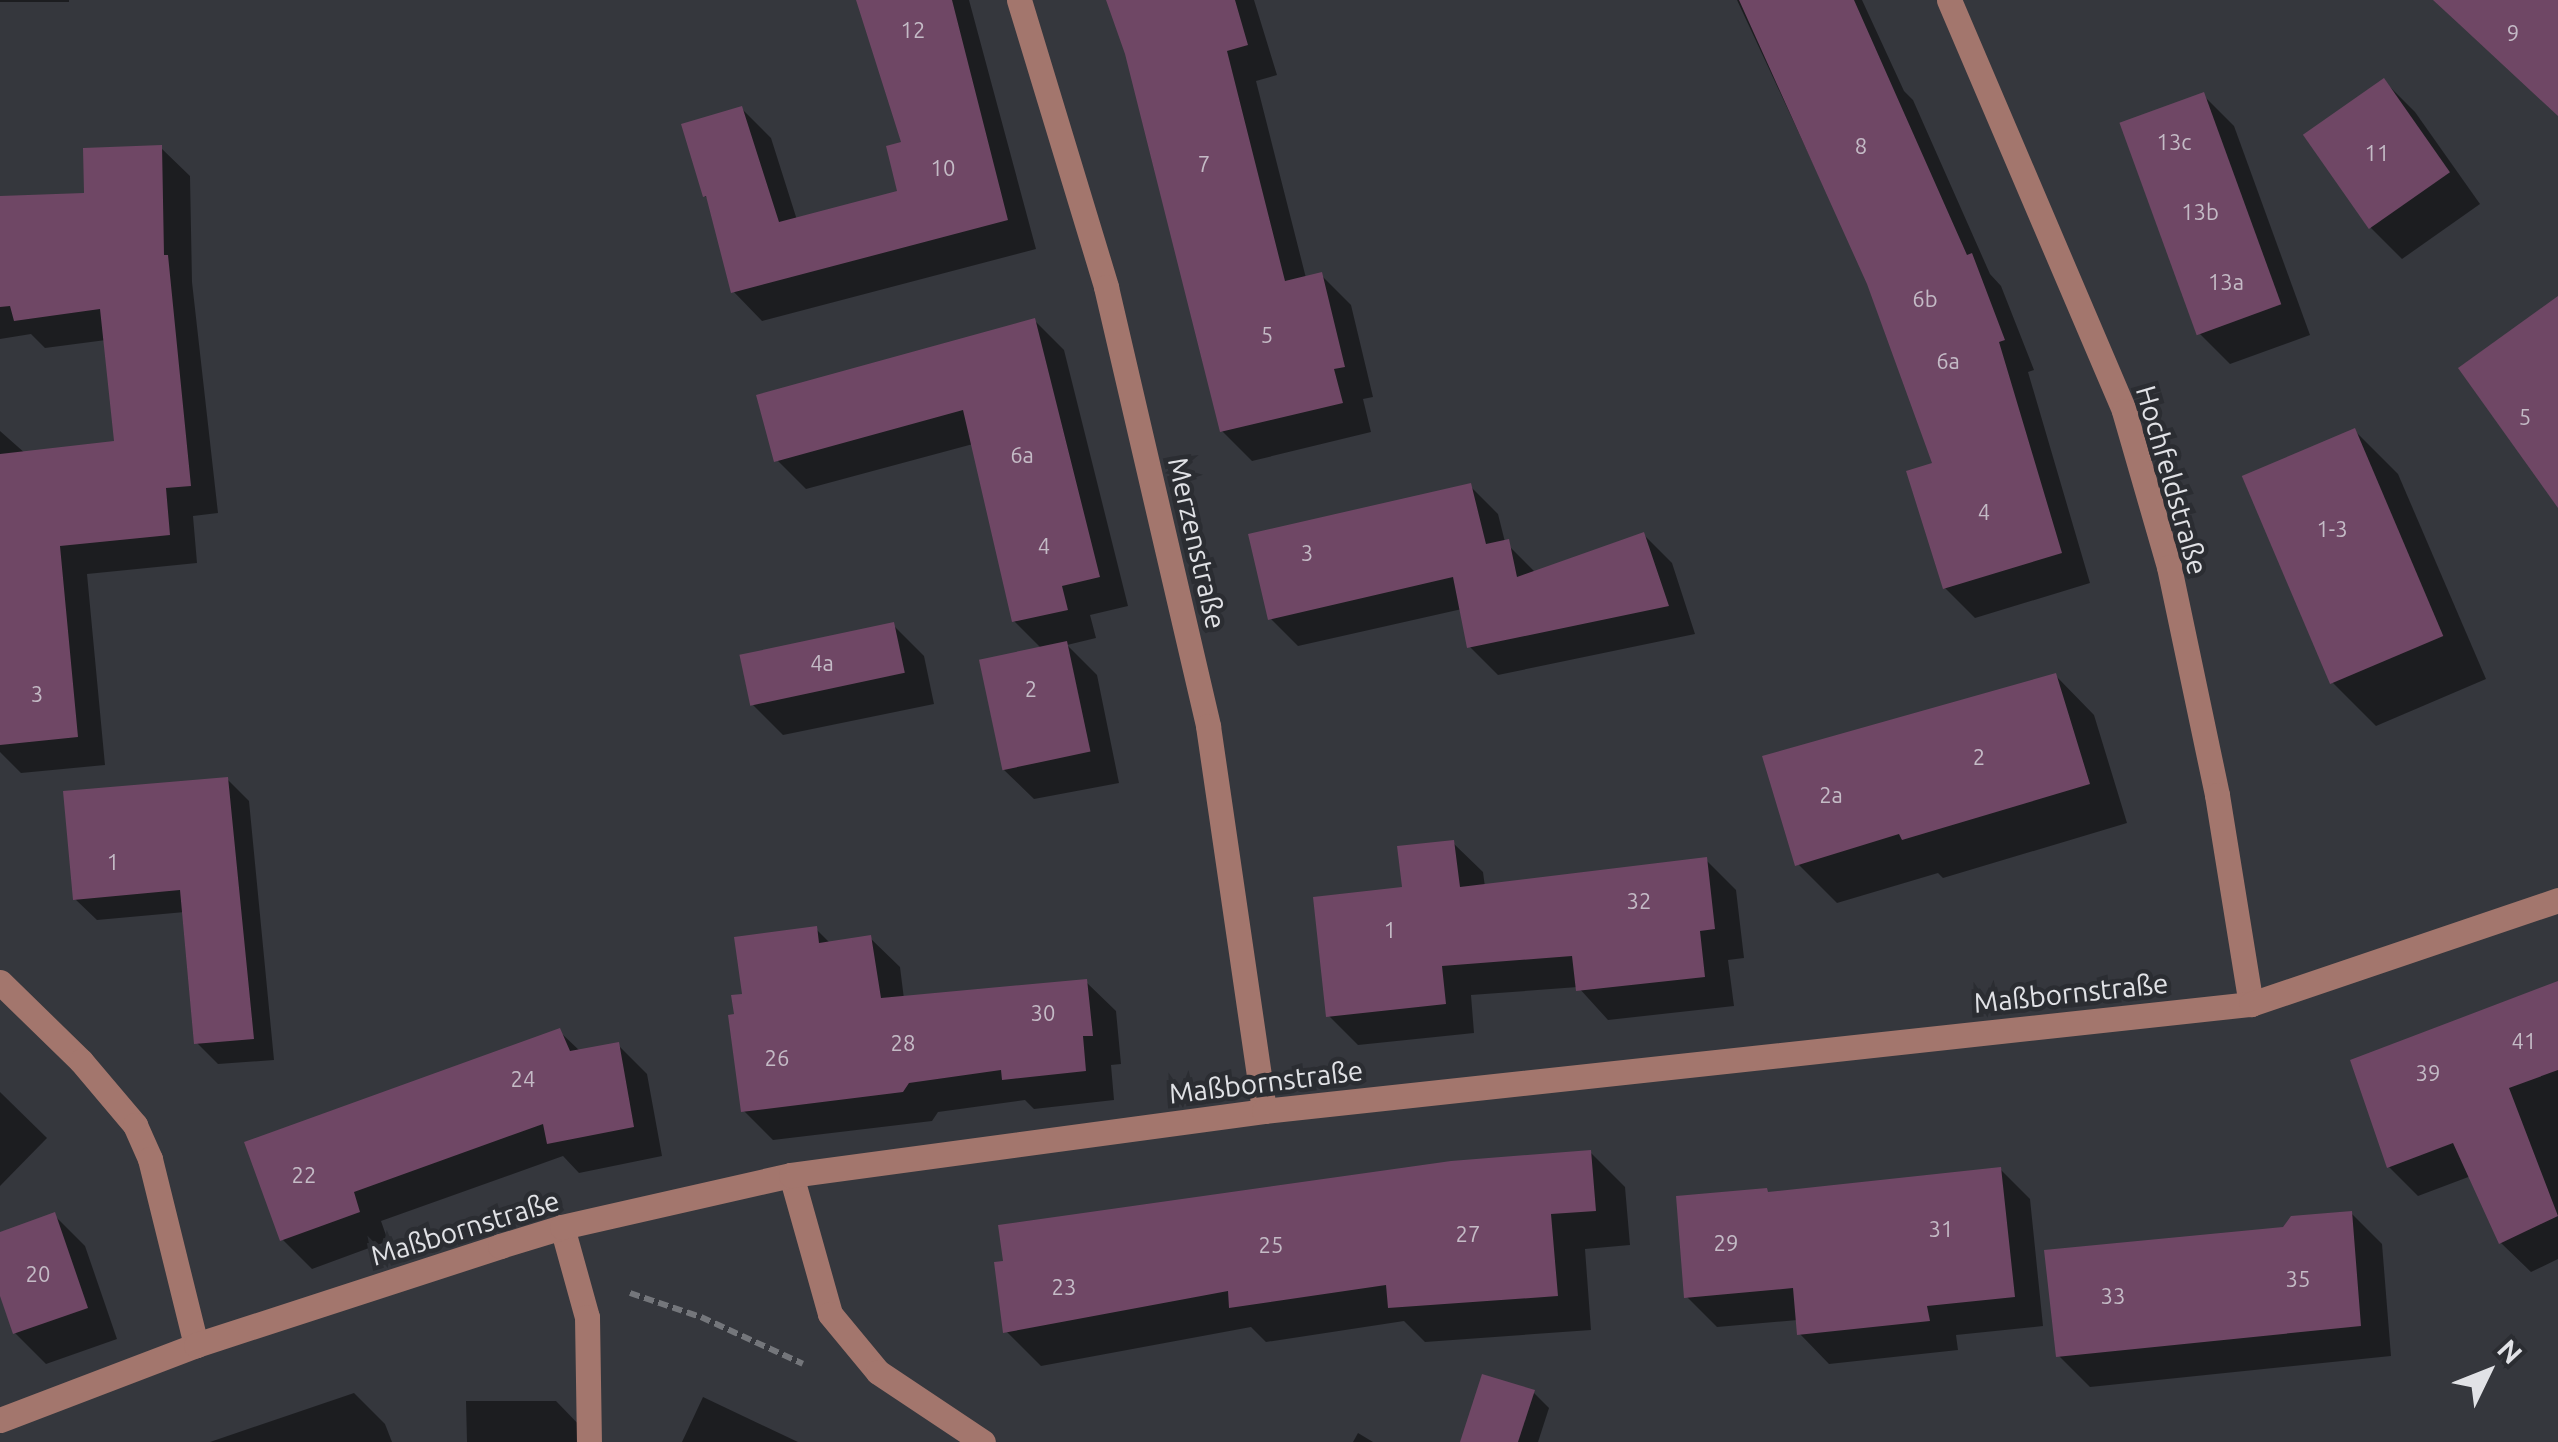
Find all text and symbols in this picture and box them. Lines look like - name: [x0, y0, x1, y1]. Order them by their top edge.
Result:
- house number: 12: [901, 17, 925, 43]
- house number: 9: [2507, 20, 2519, 46]
- house number: 13c: [2156, 129, 2192, 155]
- house number: 8: [1855, 133, 1867, 159]
- house number: 11: [2365, 140, 2389, 166]
- house number: 7: [1198, 151, 1210, 177]
- house number: 10: [931, 155, 955, 181]
- house number: 13b: [2181, 199, 2219, 225]
- house number: 13a: [2208, 269, 2244, 295]
- house number: 6b: [1912, 286, 1938, 312]
- house number: 5: [1261, 322, 1273, 348]
- house number: 6a: [1936, 348, 1960, 374]
- street label: Hochfeldstraße: [2129, 382, 2215, 578]
- house number: 5: [2519, 404, 2531, 430]
- house number: 6a: [1010, 442, 1034, 468]
- street label: Merzenstraße: [1161, 454, 1233, 632]
- house number: 4: [1978, 499, 1990, 525]
- house number: 1-3: [2316, 516, 2348, 542]
- house number: 4: [1038, 533, 1050, 559]
- house number: 3: [1301, 540, 1313, 566]
- house number: 4a: [810, 650, 834, 676]
- house number: 2: [1025, 676, 1037, 702]
- house number: 3: [31, 681, 43, 707]
- house number: 2: [1973, 744, 1985, 770]
- house number: 2a: [1819, 782, 1843, 808]
- house number: 1: [107, 849, 119, 875]
- house number: 32: [1627, 888, 1651, 914]
- house number: 1: [1384, 917, 1396, 943]
- street label: Maßbornstraße: [1972, 966, 2170, 1020]
- house number: 30: [1031, 1000, 1055, 1026]
- house number: 41: [2512, 1028, 2536, 1054]
- house number: 28: [891, 1030, 915, 1056]
- house number: 26: [765, 1045, 789, 1071]
- street label: Maßbornstraße: [1167, 1053, 1365, 1111]
- house number: 39: [2416, 1060, 2440, 1086]
- house number: 24: [511, 1066, 535, 1092]
- house number: 22: [292, 1162, 316, 1188]
- street label: Maßbornstraße: [367, 1183, 563, 1273]
- house number: 31: [1929, 1216, 1953, 1242]
- house number: 27: [1456, 1221, 1480, 1247]
- house number: 29: [1714, 1230, 1738, 1256]
- house number: 25: [1259, 1232, 1283, 1258]
- house number: 20: [26, 1261, 50, 1287]
- house number: 35: [2286, 1266, 2310, 1292]
- house number: 23: [1052, 1274, 1076, 1300]
- house number: 33: [2101, 1283, 2125, 1309]
- north arrow: [2438, 1322, 2538, 1422]
- text: N: [2492, 1333, 2529, 1369]

